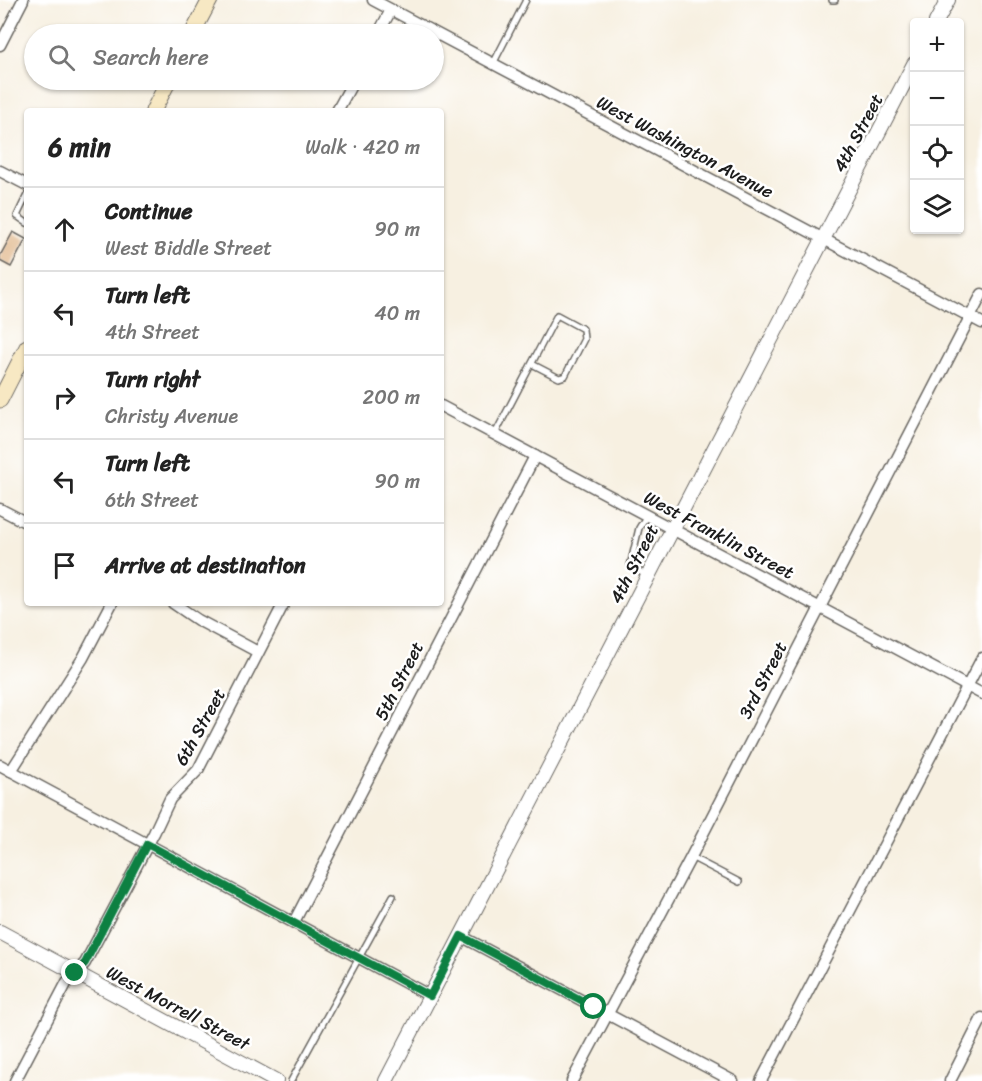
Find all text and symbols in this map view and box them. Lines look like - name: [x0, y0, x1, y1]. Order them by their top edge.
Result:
- map controls: [910, 18, 964, 234]
- button: +: [910, 18, 964, 72]
- search box: [24, 24, 444, 90]
- text: Search here: [93, 38, 209, 77]
- icon: search: [45, 41, 78, 74]
- button: −: [910, 72, 964, 126]
- street label: West Washington Avenue: [590, 87, 780, 207]
- street label: 4th Street: [824, 88, 892, 178]
- text: 6 min: [48, 124, 111, 170]
- button: locate: [910, 126, 964, 180]
- text: Walk · 420 m: [305, 130, 420, 165]
- button: layers: [910, 180, 964, 234]
- text: Continue: [105, 192, 193, 231]
- text: 90 m: [375, 212, 420, 247]
- icon: ahead: [48, 213, 81, 246]
- text: West Biddle Street: [105, 231, 272, 266]
- text: Turn left: [105, 276, 190, 315]
- text: 40 m: [374, 296, 420, 331]
- icon: left: [48, 297, 81, 330]
- text: 4th Street: [105, 315, 200, 350]
- text: Turn right: [105, 360, 200, 399]
- text: 200 m: [363, 380, 420, 415]
- icon: right: [48, 381, 81, 414]
- text: Christy Avenue: [105, 399, 238, 434]
- text: Turn left: [105, 444, 190, 483]
- text: 90 m: [375, 464, 420, 499]
- icon: left: [48, 465, 81, 498]
- street label: West Franklin Street: [638, 482, 800, 588]
- text: 6th Street: [105, 483, 199, 518]
- street label: 4th Street: [600, 519, 668, 609]
- text: Arrive at destination: [105, 546, 306, 585]
- icon: arrive: [48, 549, 81, 582]
- street label: 3rd Street: [730, 635, 796, 725]
- street label: 5th Street: [365, 636, 433, 726]
- street label: 6th Street: [166, 682, 235, 772]
- street label: West Morrell Street: [100, 957, 256, 1060]
- route end: [61, 959, 87, 985]
- route start: [580, 993, 606, 1019]

